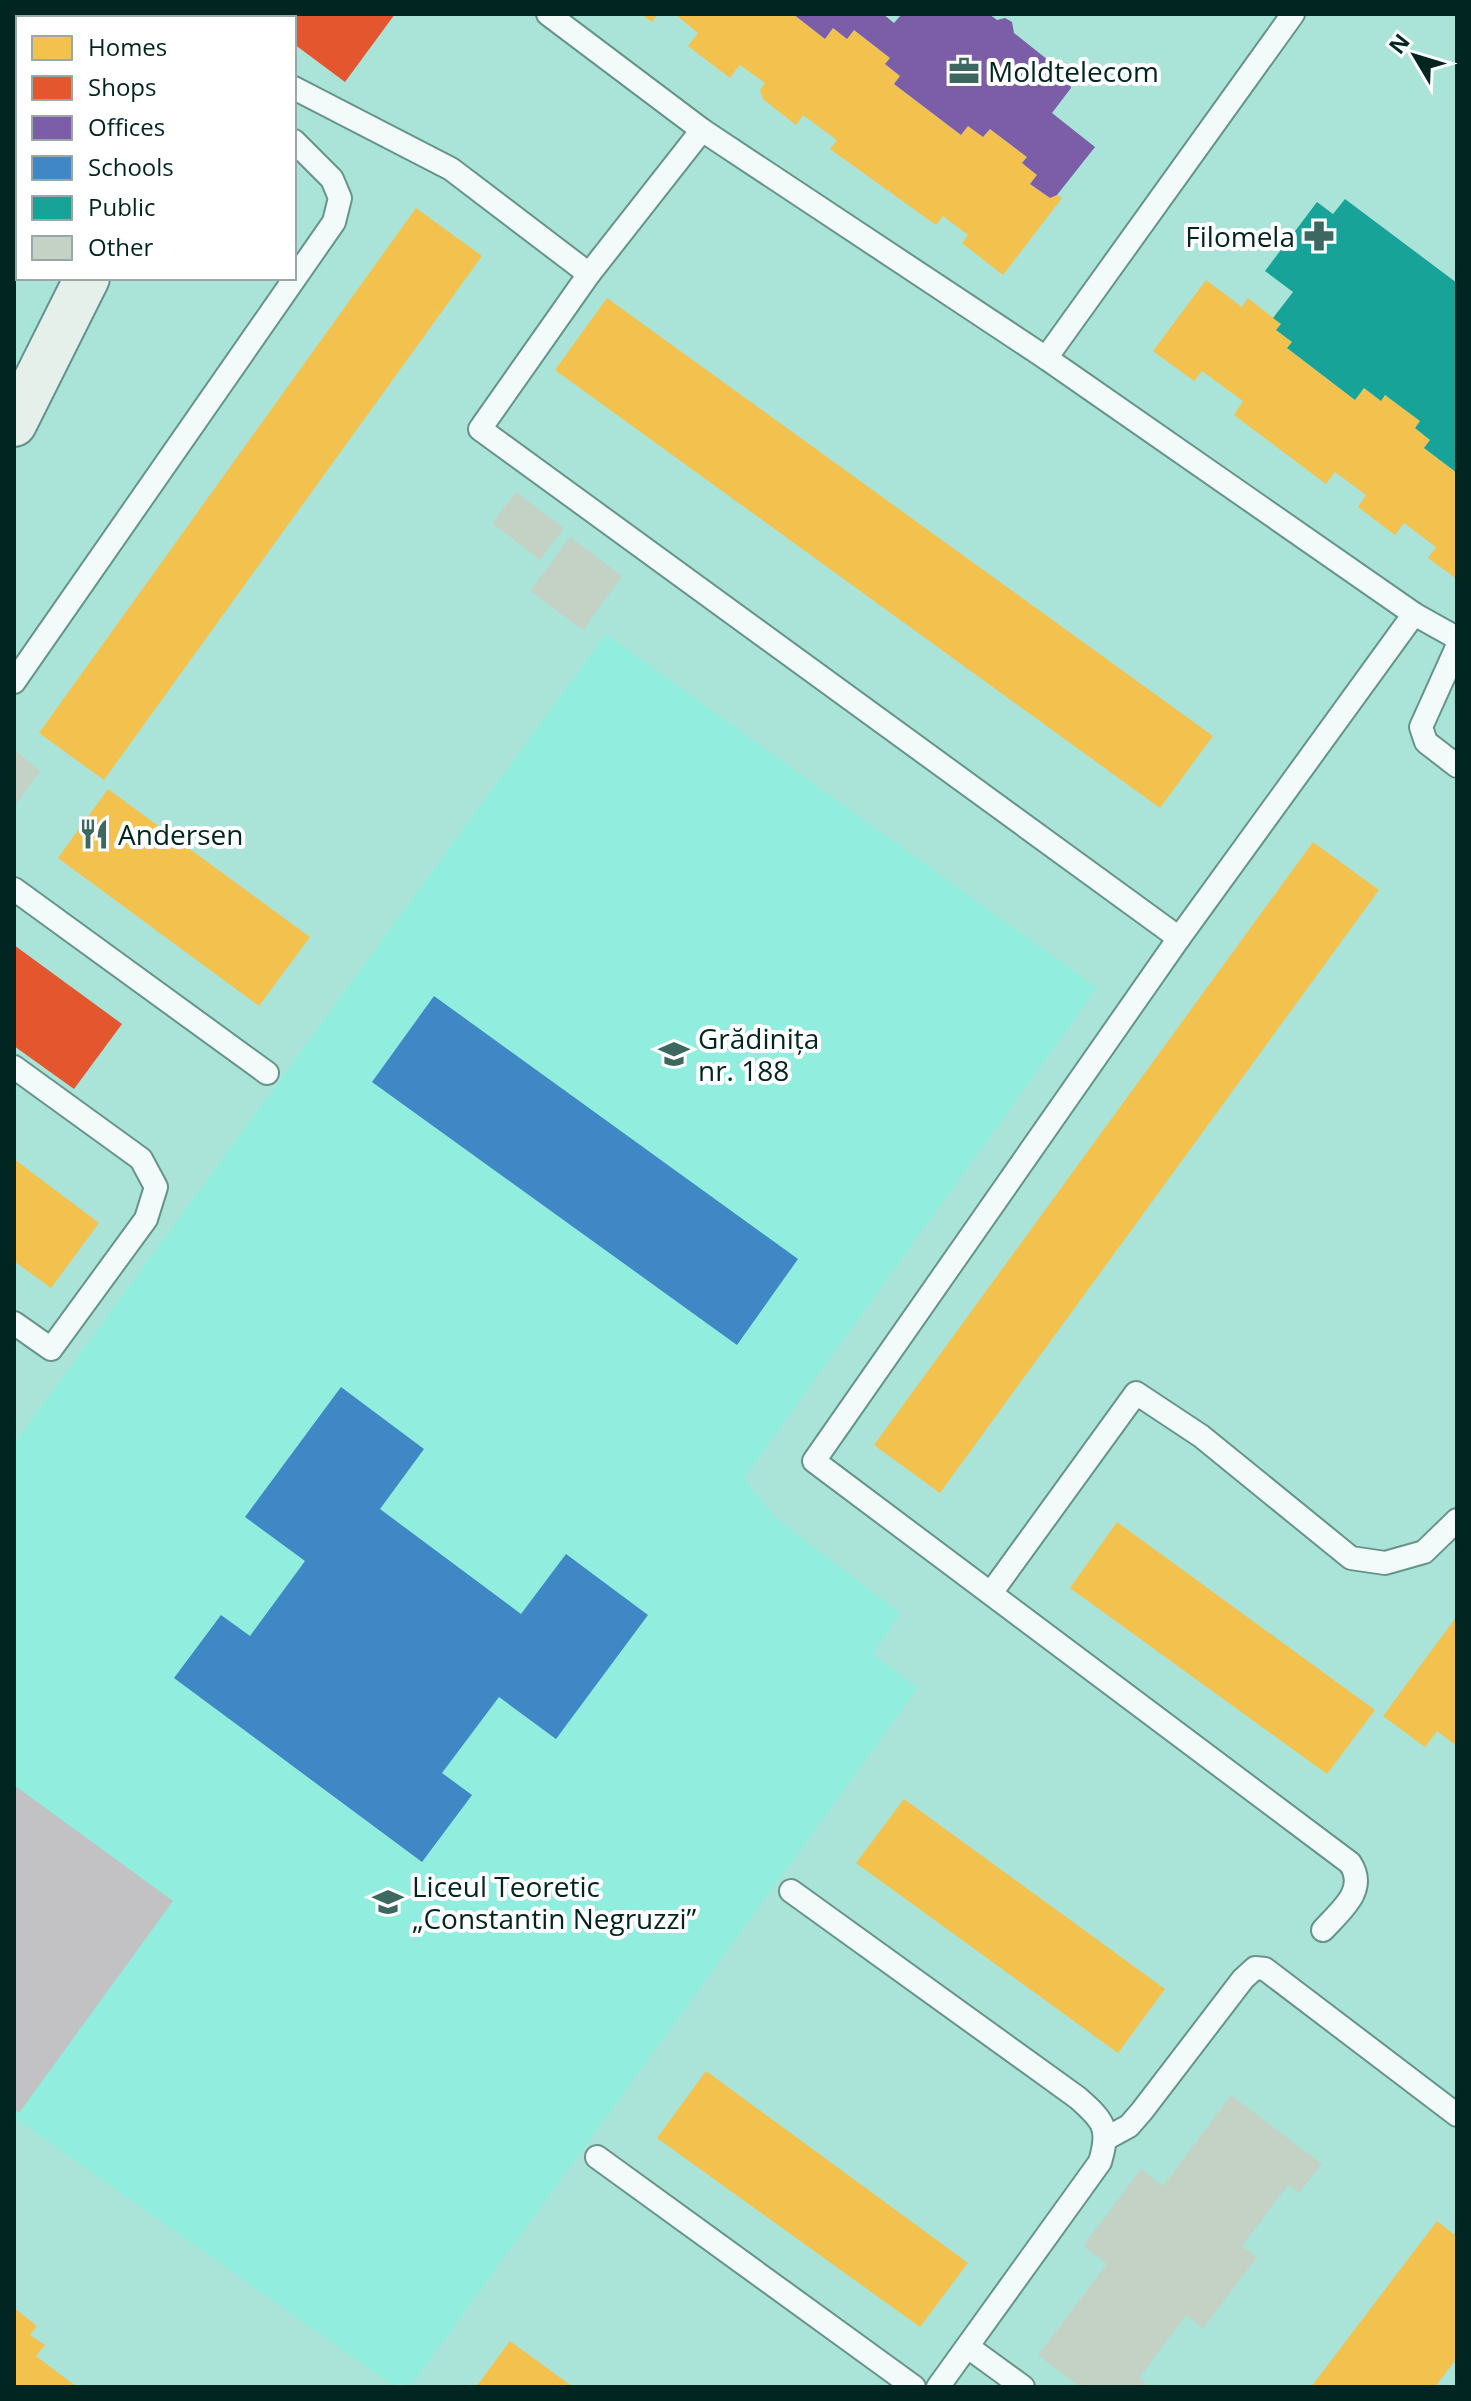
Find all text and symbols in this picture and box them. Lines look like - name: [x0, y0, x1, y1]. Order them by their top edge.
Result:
- legend: [16, 16, 296, 280]
- north arrow: [1375, 16, 1455, 96]
- text: N: [1381, 27, 1416, 59]
- text: Homes: [88, 30, 167, 63]
- place label: Moldtelecom: [988, 52, 1159, 90]
- office icon: Moldtelecom: [947, 54, 981, 88]
- text: Shops: [88, 70, 156, 103]
- text: Offices: [88, 110, 165, 143]
- text: Schools: [88, 150, 174, 183]
- text: Public: [88, 190, 155, 223]
- place label: Filomela: [1185, 217, 1295, 255]
- pharmacy icon: Filomela: [1302, 219, 1336, 253]
- text: Other: [88, 230, 153, 263]
- place label: Andersen: [118, 815, 243, 853]
- restaurant icon: Andersen: [77, 817, 111, 851]
- place label: Grădinița nr. 188: [698, 1019, 819, 1089]
- school or university icon: Grădinița nr. 188: [657, 1037, 691, 1071]
- place label: Liceul Teoretic „Constantin Negruzzi”: [412, 1867, 697, 1937]
- school or university icon: Liceul Teoretic „Constantin Negruzzi”: [371, 1885, 405, 1919]

